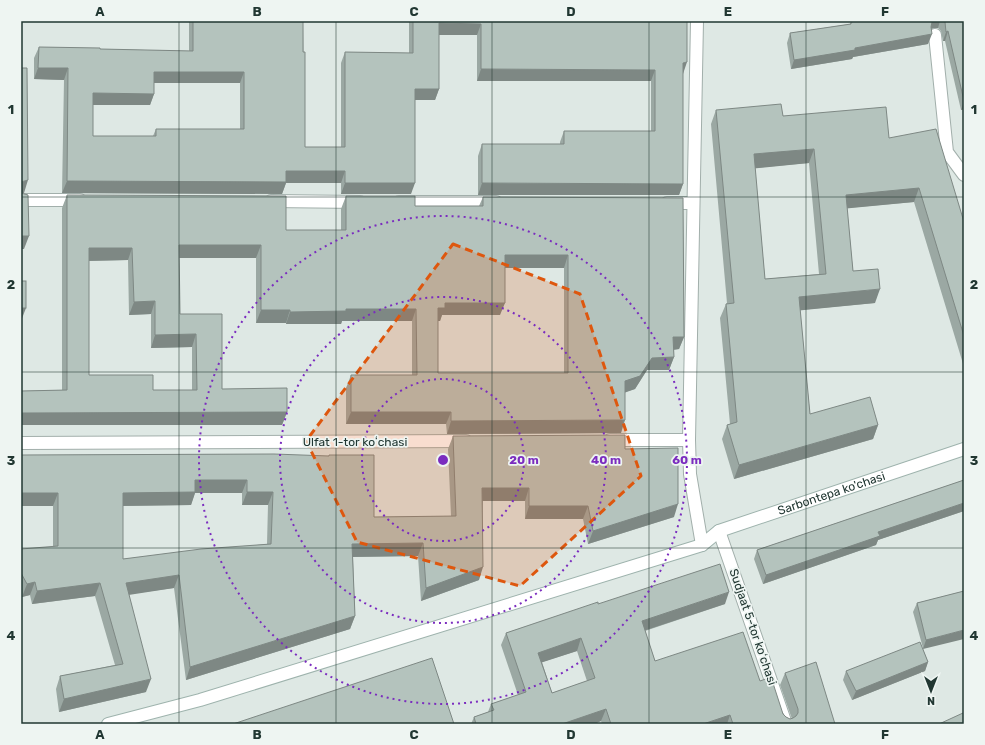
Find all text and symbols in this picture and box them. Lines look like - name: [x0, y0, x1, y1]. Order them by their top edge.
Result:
- text: A: [95, 4, 105, 19]
- text: B: [252, 4, 262, 19]
- text: C: [409, 4, 419, 19]
- text: D: [566, 4, 576, 19]
- text: E: [724, 4, 732, 19]
- text: F: [881, 4, 889, 19]
- text: 1: [8, 102, 14, 117]
- text: 1: [971, 102, 977, 117]
- text: 2: [7, 277, 15, 292]
- text: 2: [970, 277, 978, 292]
- street label: Ulfat 1-tor koʻchasi: [303, 435, 407, 449]
- text: 3: [7, 453, 16, 468]
- centre of rings: [436, 453, 450, 467]
- text: 20 m: [509, 453, 539, 467]
- text: 40 m: [591, 453, 621, 467]
- text: 60 m: [672, 453, 702, 467]
- text: 3: [970, 453, 979, 468]
- street label: Sarbontepa ko'chasi: [776, 469, 887, 518]
- street label: Sudjaat 5-tor koʻchasi: [726, 567, 780, 687]
- text: 4: [7, 628, 16, 643]
- text: 4: [970, 628, 979, 643]
- north arrow: [911, 671, 951, 711]
- text: N: [927, 694, 935, 707]
- text: A: [95, 727, 105, 742]
- text: B: [252, 727, 262, 742]
- text: C: [409, 727, 419, 742]
- text: D: [566, 727, 576, 742]
- text: E: [724, 727, 732, 742]
- text: F: [881, 727, 889, 742]

